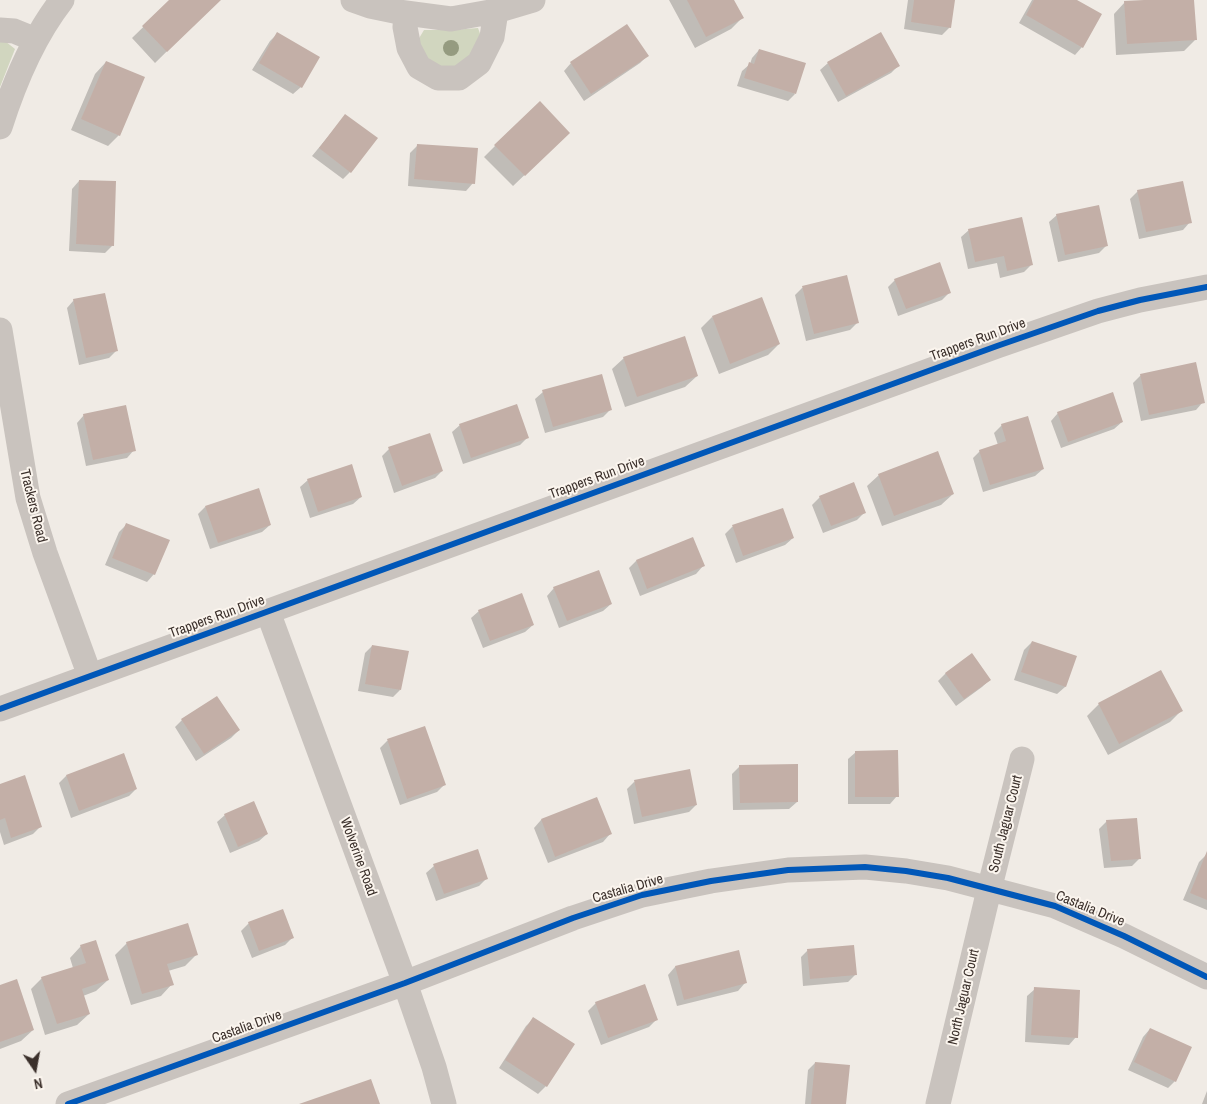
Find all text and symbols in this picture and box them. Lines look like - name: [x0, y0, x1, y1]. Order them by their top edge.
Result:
- street label: Trappers Run Drive: [928, 315, 1028, 365]
- street label: Trappers Run Drive: [547, 453, 647, 503]
- street label: Trackers Road: [16, 468, 50, 544]
- street label: Trappers Run Drive: [167, 592, 267, 642]
- street label: South Jaguar Court: [986, 774, 1026, 874]
- street label: Wolverine Road: [336, 816, 380, 898]
- street label: Castalia Drive: [591, 871, 665, 907]
- street label: Castalia Drive: [1053, 888, 1127, 930]
- street label: North Jaguar Court: [945, 948, 983, 1046]
- street label: Castalia Drive: [210, 1007, 284, 1047]
- north arrow: [10, 1044, 60, 1094]
- text: N: [32, 1074, 44, 1093]

